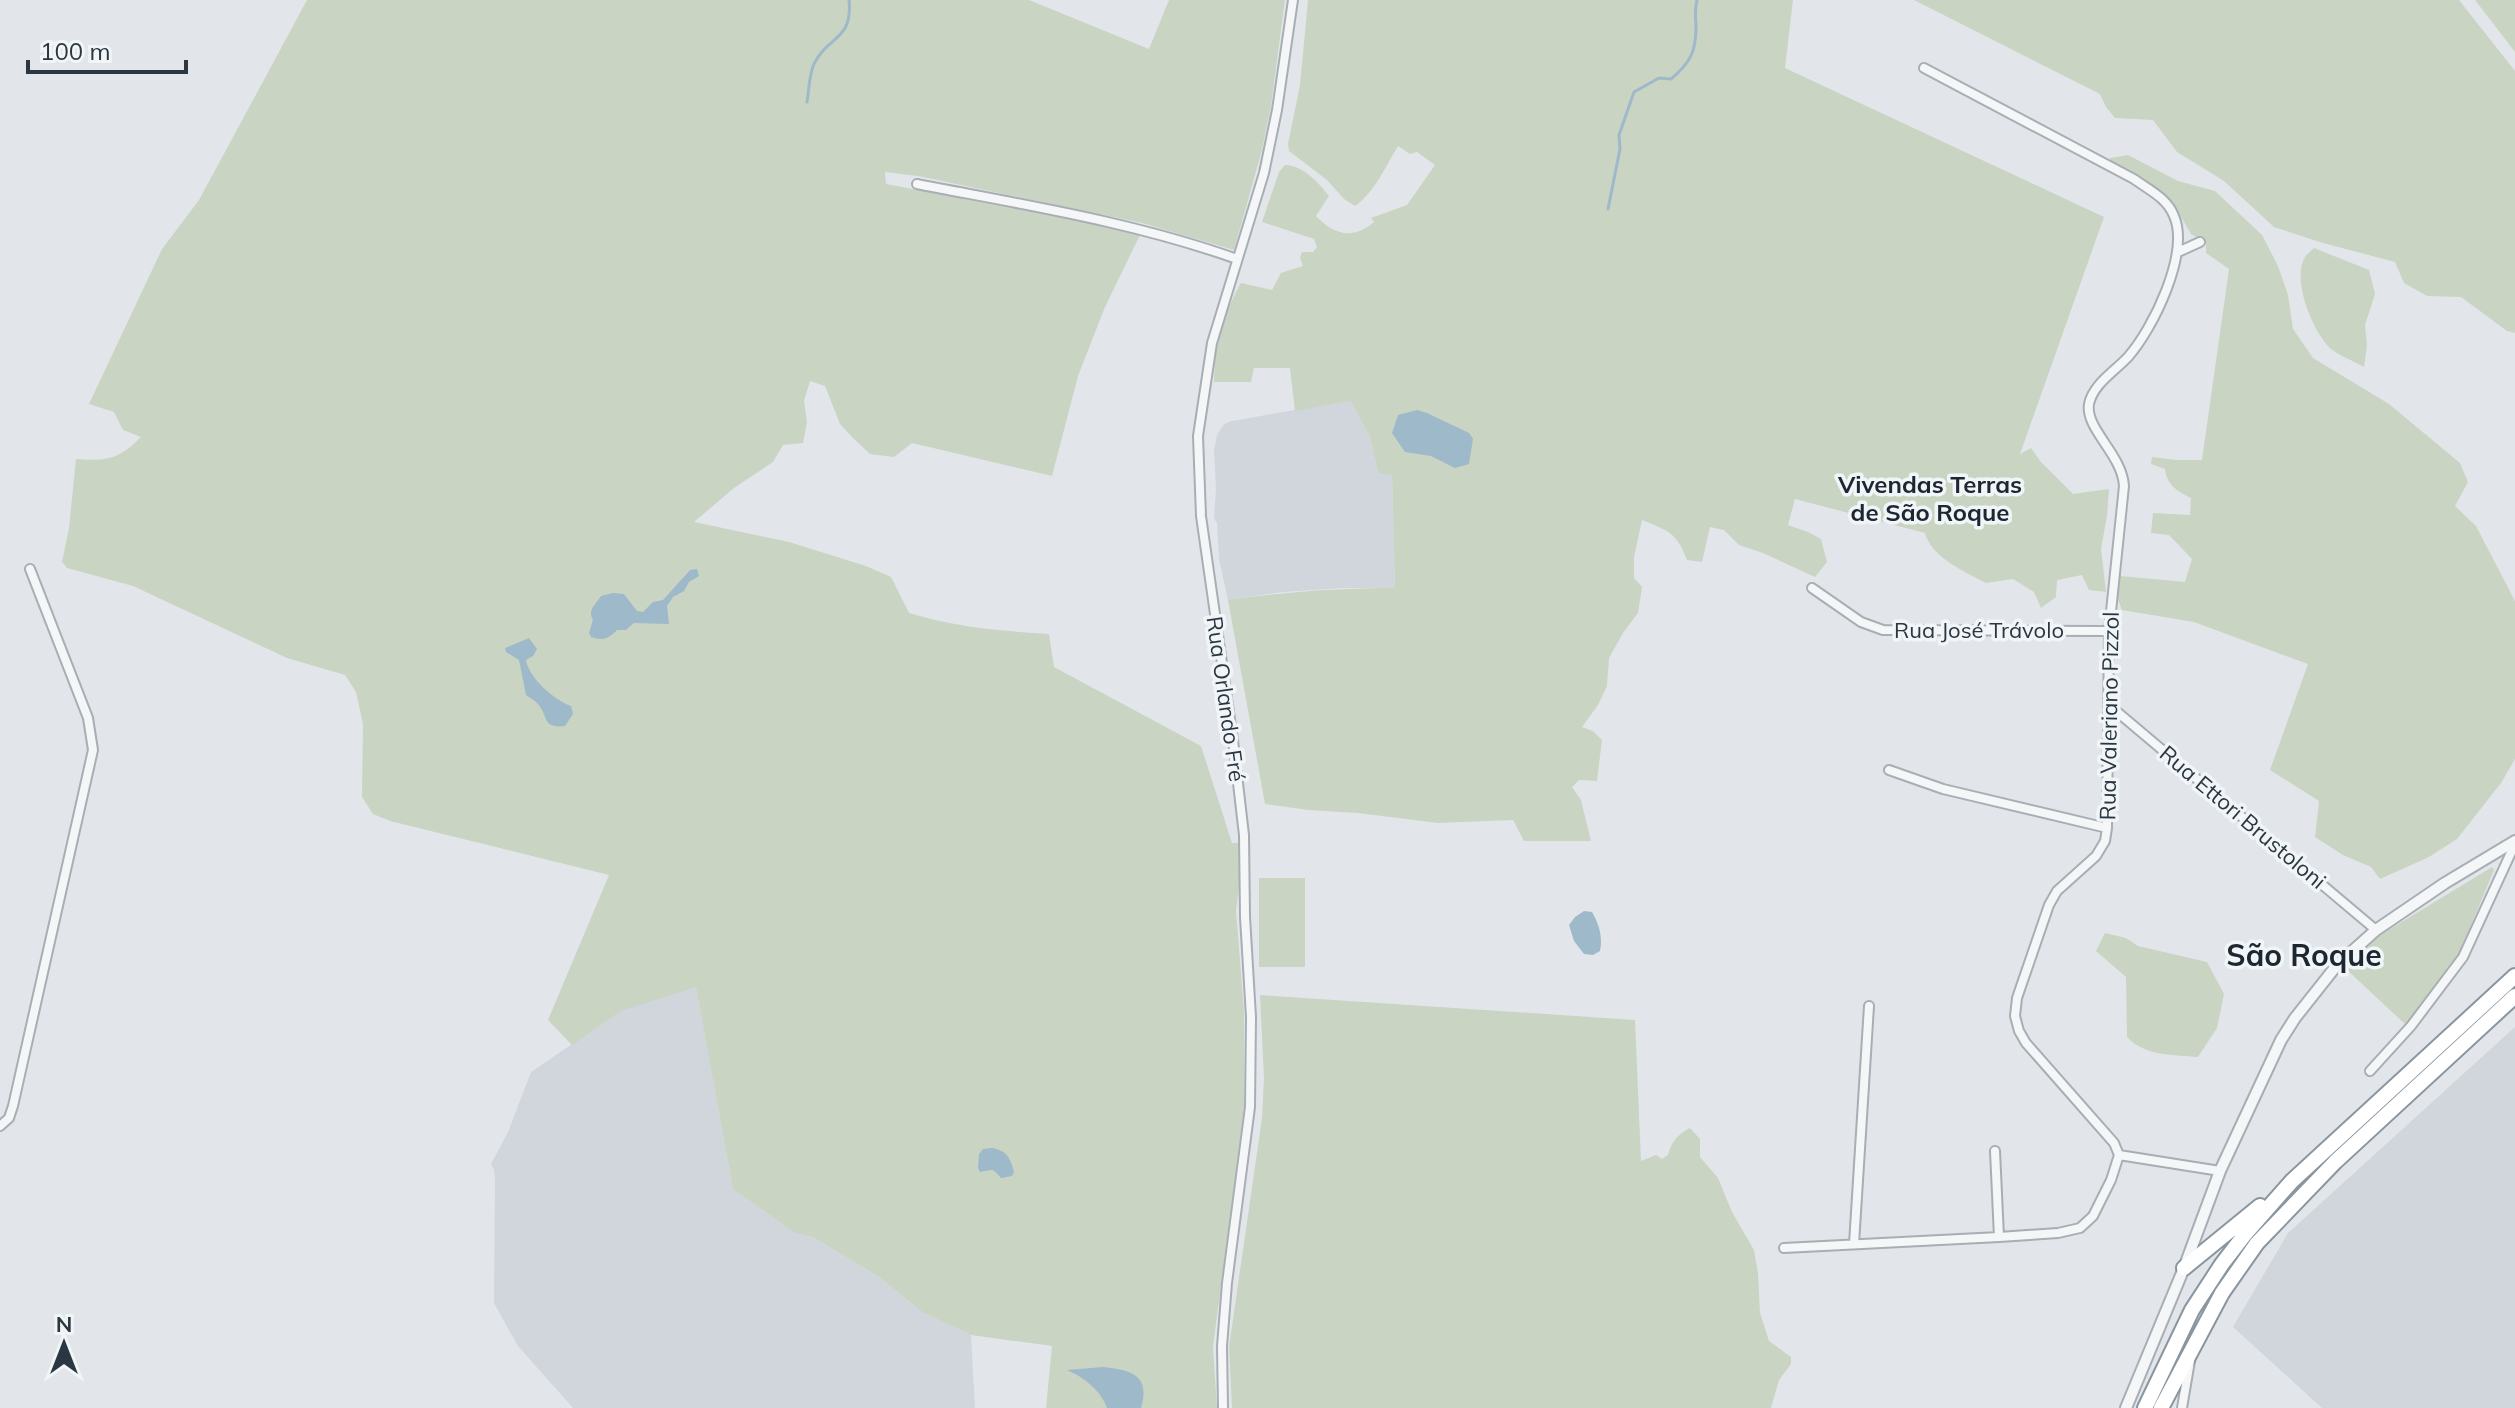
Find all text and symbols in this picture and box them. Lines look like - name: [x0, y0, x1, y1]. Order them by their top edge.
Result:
- scale bar: [28, 24, 186, 74]
- text: 100 m: [40, 36, 111, 66]
- district label: Vivendas Terras de São Roque: [1837, 469, 2022, 527]
- street label: Rua Valeriano Pizzol: [2093, 611, 2125, 821]
- street label: Rua Orlando Fré: [1201, 615, 1251, 783]
- street label: Rua José Trávolo: [1894, 616, 2064, 644]
- street label: Rua Ettori Brustoloni: [2154, 739, 2332, 895]
- district label: São Roque: [2226, 936, 2382, 974]
- north arrow: [24, 1304, 104, 1384]
- text: N: [56, 1310, 72, 1338]

